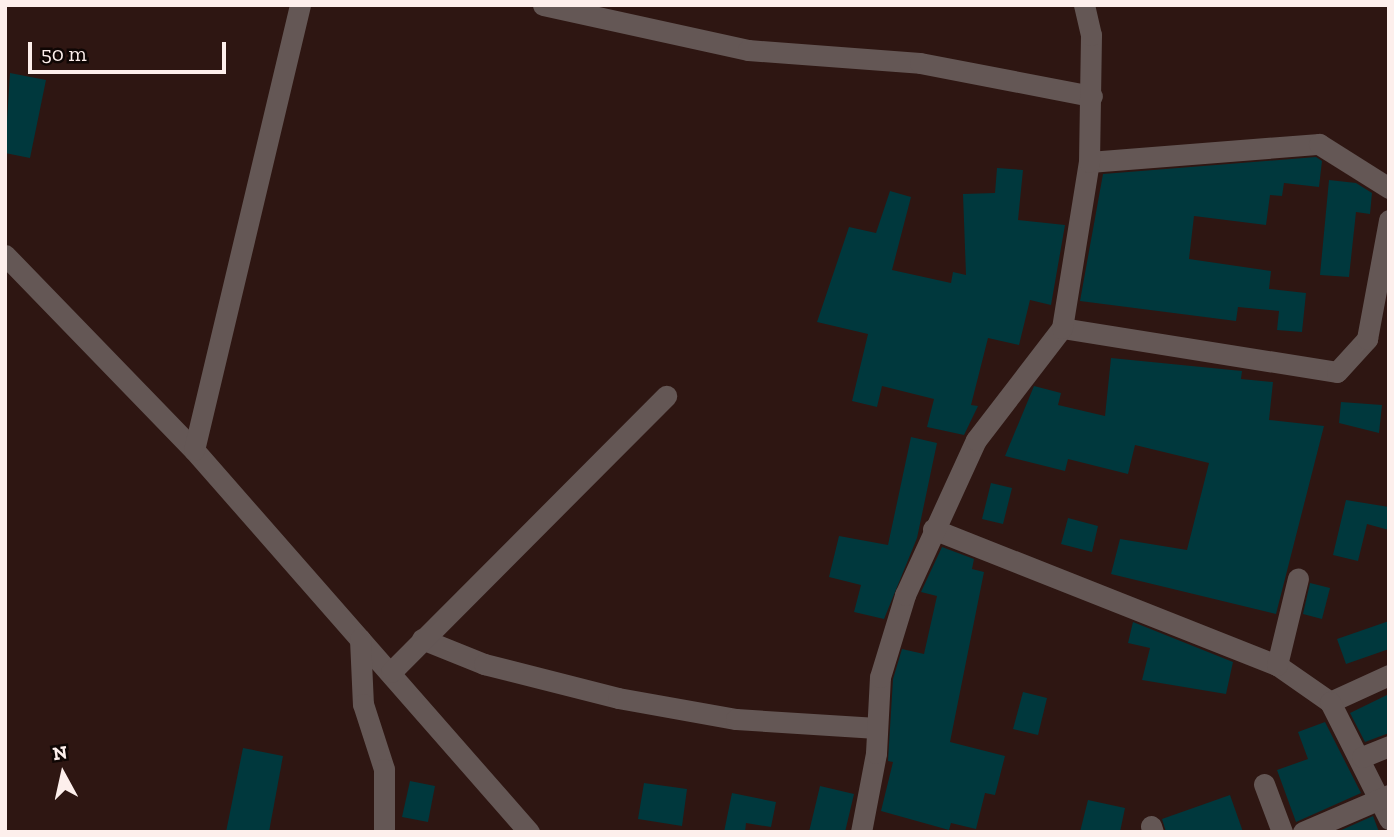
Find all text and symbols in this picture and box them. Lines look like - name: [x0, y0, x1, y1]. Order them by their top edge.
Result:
- scale bar: [32, 28, 229, 72]
- text: 50 m: [41, 41, 87, 66]
- north arrow: [28, 739, 98, 809]
- text: N: [51, 740, 69, 765]

